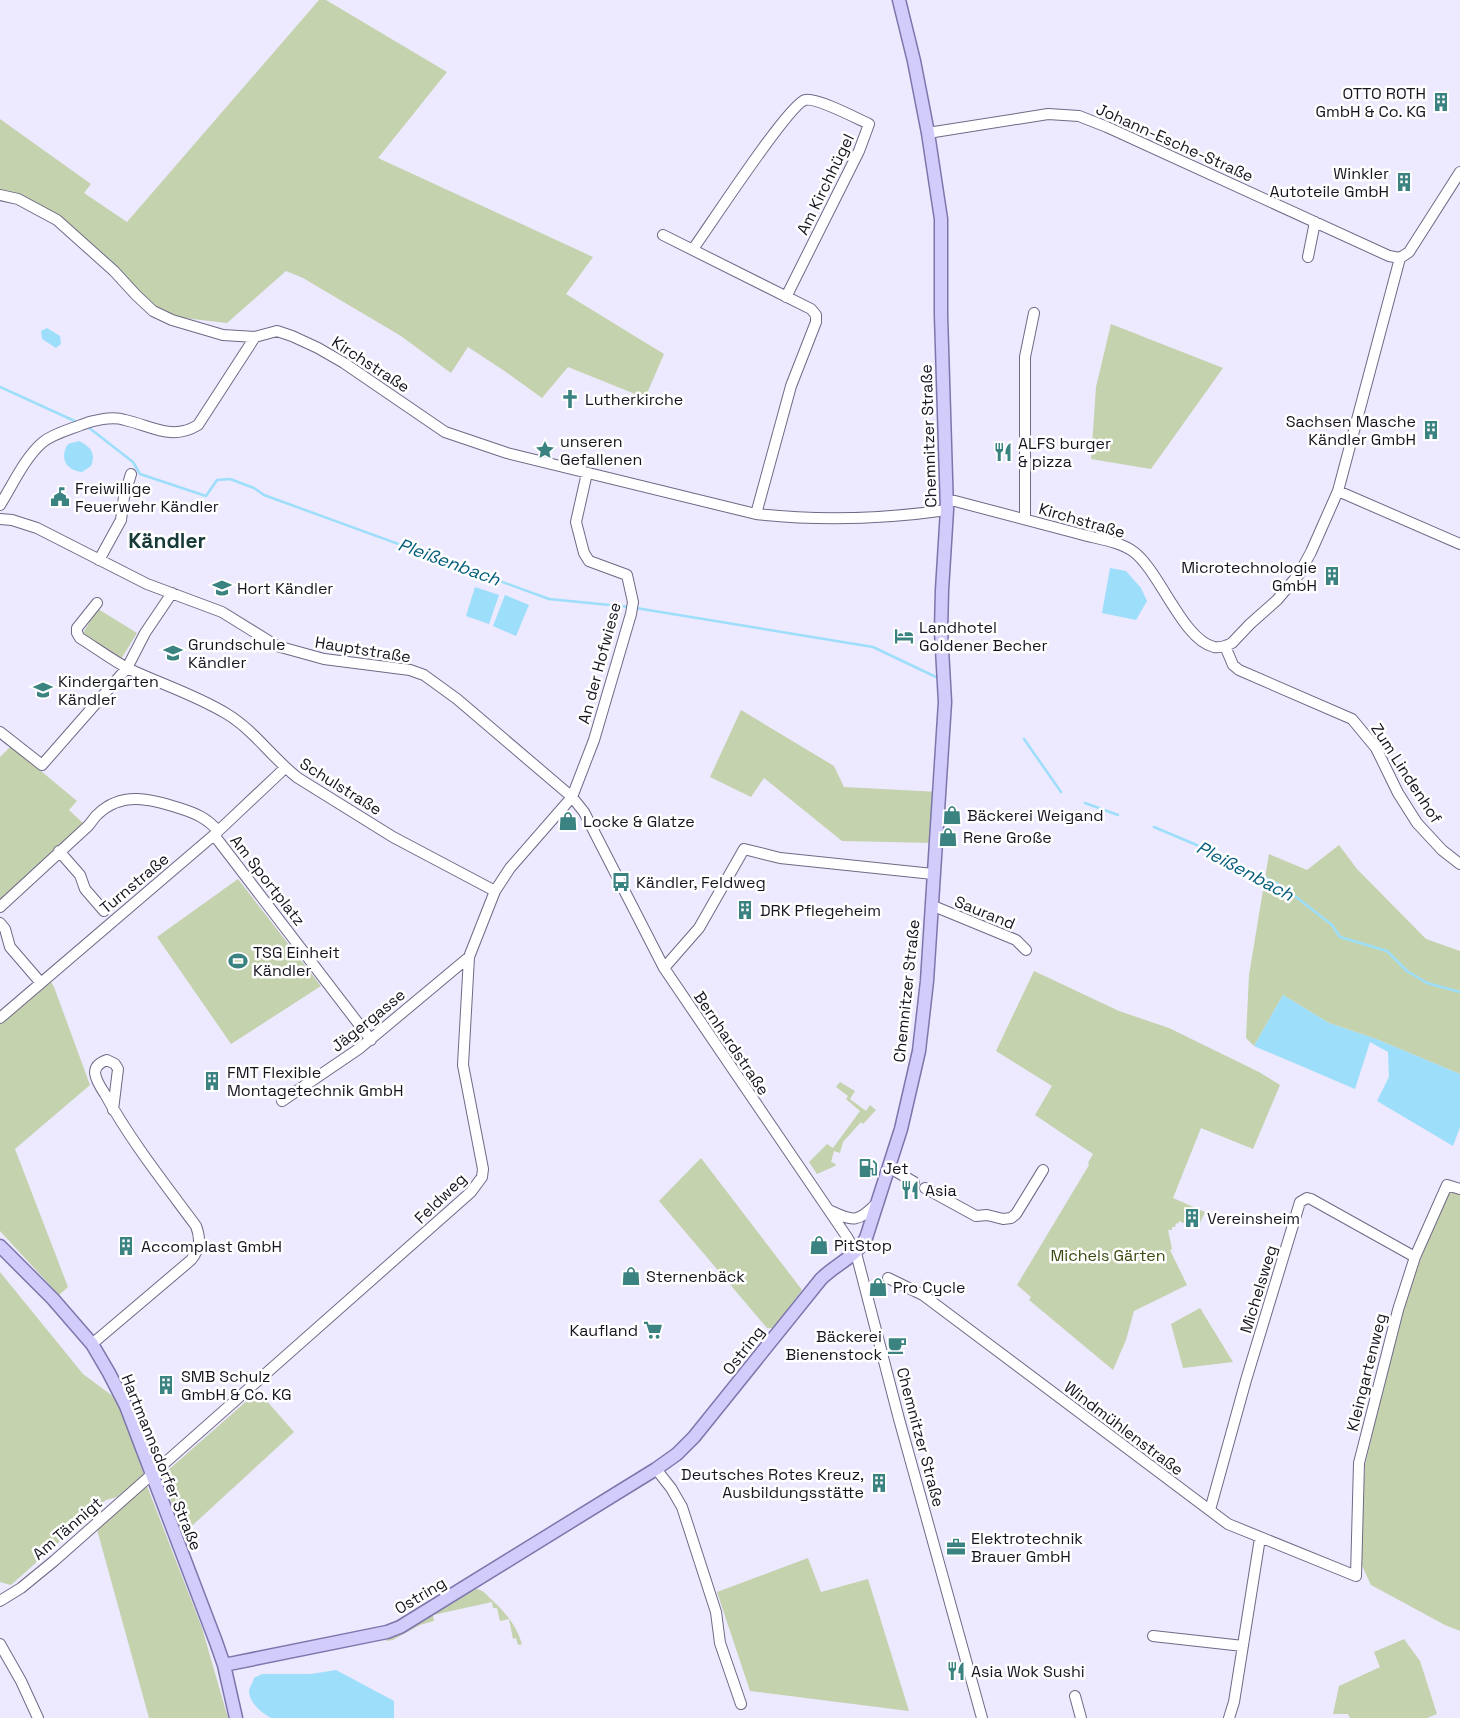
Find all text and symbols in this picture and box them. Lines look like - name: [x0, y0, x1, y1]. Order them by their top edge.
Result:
- place label: OTTO ROTH GmbH & Co. KG: [1315, 83, 1426, 122]
- building icon: OTTO ROTH GmbH & Co. KG: [1430, 91, 1452, 113]
- street label: Johann-Esche-Straße: [1093, 98, 1257, 187]
- street label: Am Kirchhügel: [792, 130, 859, 238]
- place label: Winkler Autoteile GmbH: [1269, 163, 1389, 202]
- building icon: Winkler Autoteile GmbH: [1393, 171, 1415, 193]
- street label: Kirchstraße: [328, 331, 414, 397]
- street label: Chemnitzer Straße: [915, 364, 942, 508]
- church icon: Lutherkirche: [559, 388, 581, 410]
- place label: Lutherkirche: [585, 389, 683, 410]
- place label: Sachsen Masche Kändler GmbH: [1286, 411, 1416, 450]
- building icon: Sachsen Masche Kändler GmbH: [1420, 419, 1442, 441]
- place label: unseren Gefallenen: [560, 431, 642, 470]
- place label: ALFS burger & pizza: [1018, 433, 1111, 472]
- place icon: unseren Gefallenen: [534, 439, 556, 461]
- restaurant icon: ALFS burger & pizza: [992, 441, 1014, 463]
- place label: Freiwillige Feuerwehr Kändler: [75, 478, 219, 517]
- public building icon: Freiwillige Feuerwehr Kändler: [49, 486, 71, 508]
- street label: Kirchstraße: [1036, 498, 1127, 543]
- district label: Kändler: [128, 527, 206, 554]
- water label: Pleißenbach: [395, 532, 504, 591]
- place label: Microtechnologie GmbH: [1181, 557, 1317, 596]
- building icon: Microtechnologie GmbH: [1321, 565, 1343, 587]
- school or university icon: Hort Kändler: [211, 577, 233, 599]
- place label: Hort Kändler: [237, 578, 333, 599]
- street label: An der Hofwiese: [573, 600, 626, 726]
- place label: Landhotel Goldener Becher: [919, 617, 1048, 656]
- hotel icon: Landhotel Goldener Becher: [893, 625, 915, 647]
- street label: Hauptstraße: [314, 632, 412, 667]
- place label: Grundschule Kändler: [188, 634, 285, 673]
- school or university icon: Grundschule Kändler: [162, 642, 184, 664]
- place label: Kindergarten Kändler: [58, 671, 159, 710]
- school or university icon: Kindergarten Kändler: [32, 679, 54, 701]
- street label: Zum Lindenhof: [1366, 719, 1447, 827]
- street label: Schulstraße: [296, 753, 386, 820]
- shop icon: Bäckerei Weigand: [941, 804, 963, 826]
- place label: Bäckerei Weigand: [967, 805, 1104, 826]
- shop icon: Locke & Glatze: [557, 810, 579, 832]
- place label: Locke & Glatze: [583, 811, 695, 832]
- shop icon: Rene Große: [937, 826, 959, 848]
- place label: Rene Große: [963, 827, 1052, 848]
- street label: Am Sportplatz: [225, 831, 310, 930]
- water label: Pleißenbach: [1193, 835, 1299, 906]
- street label: Turnstraße: [95, 848, 173, 918]
- bus stop icon: Kändler, Feldweg: [610, 871, 632, 893]
- place label: Kändler, Feldweg: [636, 872, 766, 893]
- street label: Saurand: [951, 891, 1018, 934]
- building icon: DRK Pflegeheim: [734, 899, 756, 921]
- place label: DRK Pflegeheim: [760, 900, 881, 921]
- street label: Chemnitzer Straße: [889, 919, 924, 1064]
- place label: TSG Einheit Kändler: [253, 942, 340, 981]
- sports icon: TSG Einheit Kändler: [227, 950, 249, 972]
- street label: Jägergasse: [327, 984, 410, 1057]
- street label: Bernhardstraße: [689, 987, 774, 1099]
- place label: FMT Flexible Montagetechnik GmbH: [227, 1062, 404, 1101]
- building icon: FMT Flexible Montagetechnik GmbH: [201, 1070, 223, 1092]
- fuel station icon: Jet: [857, 1157, 879, 1179]
- place label: Jet: [883, 1158, 909, 1179]
- street label: Feldweg: [410, 1168, 471, 1228]
- restaurant icon: Asia: [899, 1179, 921, 1201]
- place label: Asia: [925, 1180, 957, 1201]
- building icon: Vereinsheim: [1181, 1207, 1203, 1229]
- place label: Vereinsheim: [1207, 1208, 1300, 1229]
- shop icon: PitStop: [808, 1234, 830, 1256]
- building icon: Accomplast GmbH: [115, 1235, 137, 1257]
- place label: PitStop: [834, 1235, 892, 1256]
- place label: Accomplast GmbH: [141, 1236, 282, 1257]
- street label: Michelsweg: [1235, 1242, 1282, 1336]
- park label: Michels Gärten: [1050, 1245, 1166, 1266]
- shop icon: Sternenbäck: [620, 1265, 642, 1287]
- place label: Sternenbäck: [646, 1266, 745, 1287]
- shop icon: Pro Cycle: [867, 1276, 889, 1298]
- place label: Pro Cycle: [893, 1277, 965, 1298]
- street label: Kleingartenweg: [1342, 1311, 1391, 1433]
- supermarket icon: Kaufland: [642, 1319, 664, 1341]
- place label: Kaufland: [570, 1320, 638, 1341]
- street label: Ostring: [718, 1322, 769, 1379]
- place label: Bäckerei Bienenstock: [786, 1326, 882, 1365]
- cafe icon: Bäckerei Bienenstock: [886, 1334, 908, 1356]
- street label: Chemnitzer Straße: [892, 1365, 949, 1509]
- place label: SMB Schulz GmbH & Co. KG: [181, 1366, 292, 1405]
- street label: Hartmannsdorfer Straße: [117, 1371, 207, 1553]
- building icon: SMB Schulz GmbH & Co. KG: [155, 1374, 177, 1396]
- street label: Windmühlenstraße: [1060, 1377, 1188, 1480]
- place label: Deutsches Rotes Kreuz, Ausbildungsstätte: [681, 1464, 864, 1503]
- building icon: Deutsches Rotes Kreuz, Ausbildungsstätte: [868, 1472, 890, 1494]
- street label: Am Tännigt: [28, 1492, 107, 1564]
- place label: Elektrotechnik Brauer GmbH: [971, 1528, 1083, 1567]
- office icon: Elektrotechnik Brauer GmbH: [945, 1536, 967, 1558]
- street label: Ostring: [391, 1572, 450, 1619]
- restaurant icon: Asia Wok Sushi: [945, 1660, 967, 1682]
- place label: Asia Wok Sushi: [971, 1661, 1085, 1682]

